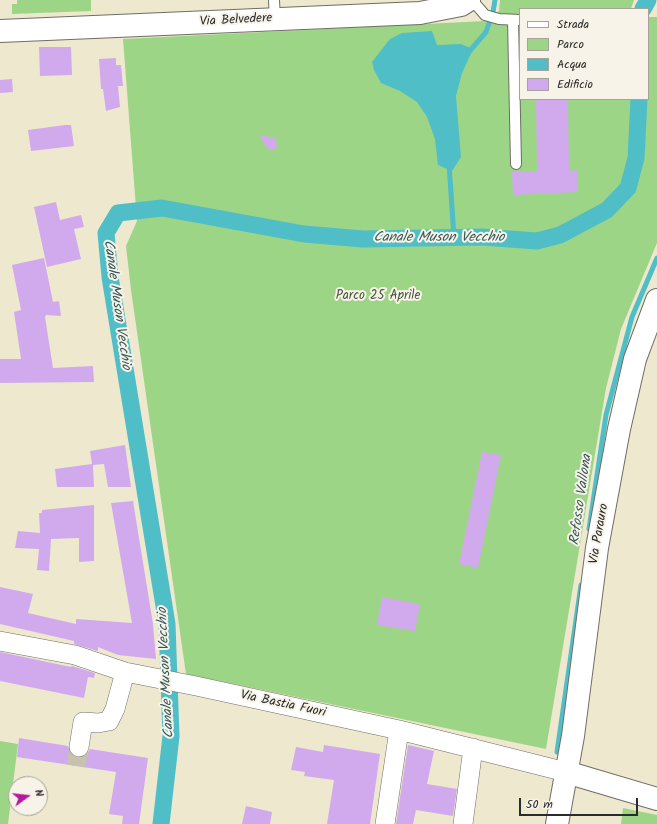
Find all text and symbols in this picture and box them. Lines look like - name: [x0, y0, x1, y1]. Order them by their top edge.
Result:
- legend: [519, 8, 649, 100]
- street label: Via Belvedere: [199, 11, 273, 31]
- text: Strada: [557, 15, 589, 34]
- text: Parco: [557, 35, 584, 54]
- text: Acqua: [557, 55, 587, 74]
- text: Edificio: [557, 75, 593, 94]
- water label: Canale Muson Vecchio: [374, 231, 504, 247]
- water label: Canale Muson Vecchio: [99, 239, 133, 371]
- park label: Parco 25 Aprile: [336, 289, 420, 305]
- water label: Refosso Vallona: [567, 454, 597, 546]
- street label: Via Parauro: [587, 502, 613, 566]
- water label: Canale Muson Vecchio: [155, 607, 179, 739]
- street label: Via Bastia Fuori: [239, 688, 327, 722]
- north arrow: [8, 776, 48, 816]
- text: N: [29, 787, 48, 799]
- scale bar: [521, 790, 640, 816]
- text: 50 m: [526, 795, 553, 814]

